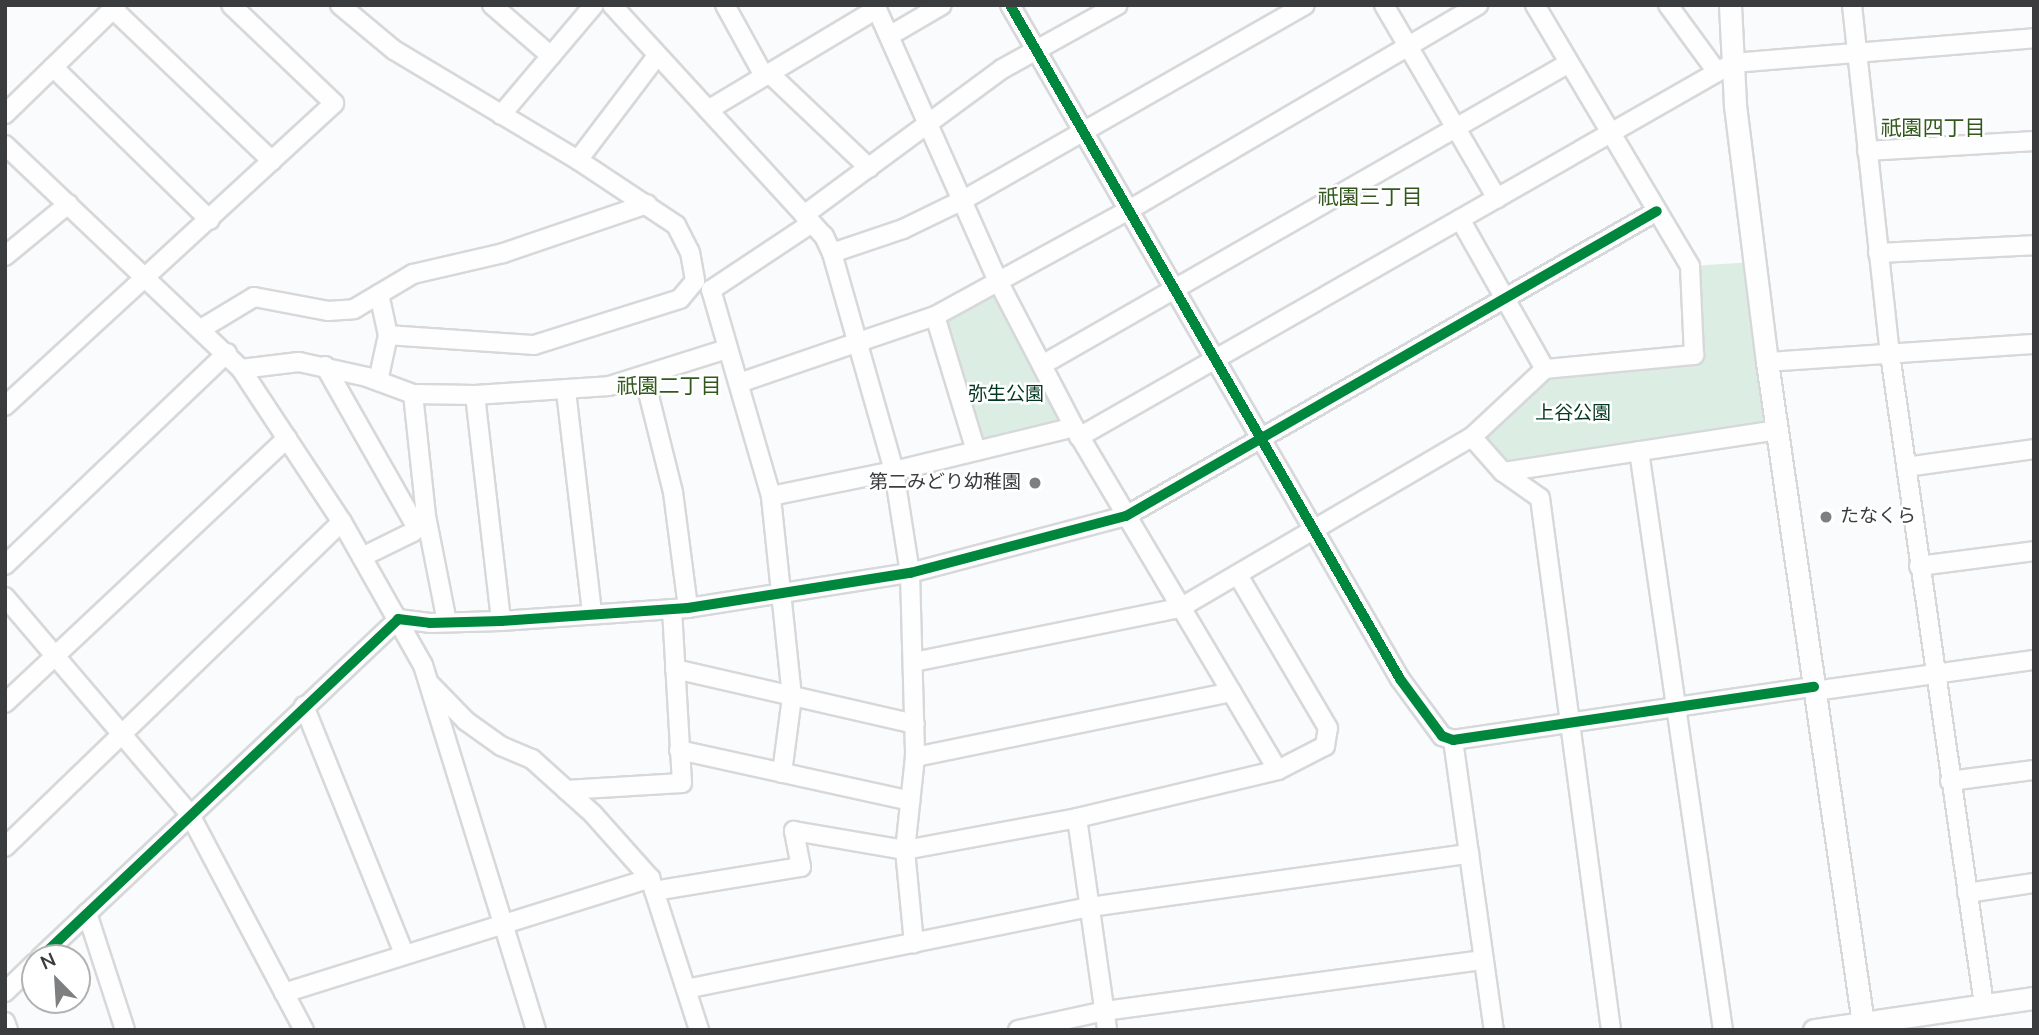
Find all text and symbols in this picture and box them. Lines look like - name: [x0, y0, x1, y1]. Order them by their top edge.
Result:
- district label: 祇園四丁目: [1881, 115, 1985, 141]
- district label: 祇園三丁目: [1318, 184, 1422, 210]
- district label: 祇園二丁目: [617, 373, 721, 399]
- park label: 弥生公園: [968, 384, 1044, 406]
- park label: 上谷公園: [1535, 403, 1611, 425]
- place label: 第二みどり幼稚園: [869, 472, 1021, 494]
- marker: 第二みどり幼稚園: [1027, 475, 1043, 491]
- place label: たなくら: [1840, 506, 1916, 528]
- marker: たなくら: [1818, 509, 1834, 525]
- north arrow: [21, 944, 91, 1014]
- text: N: [36, 947, 60, 976]

